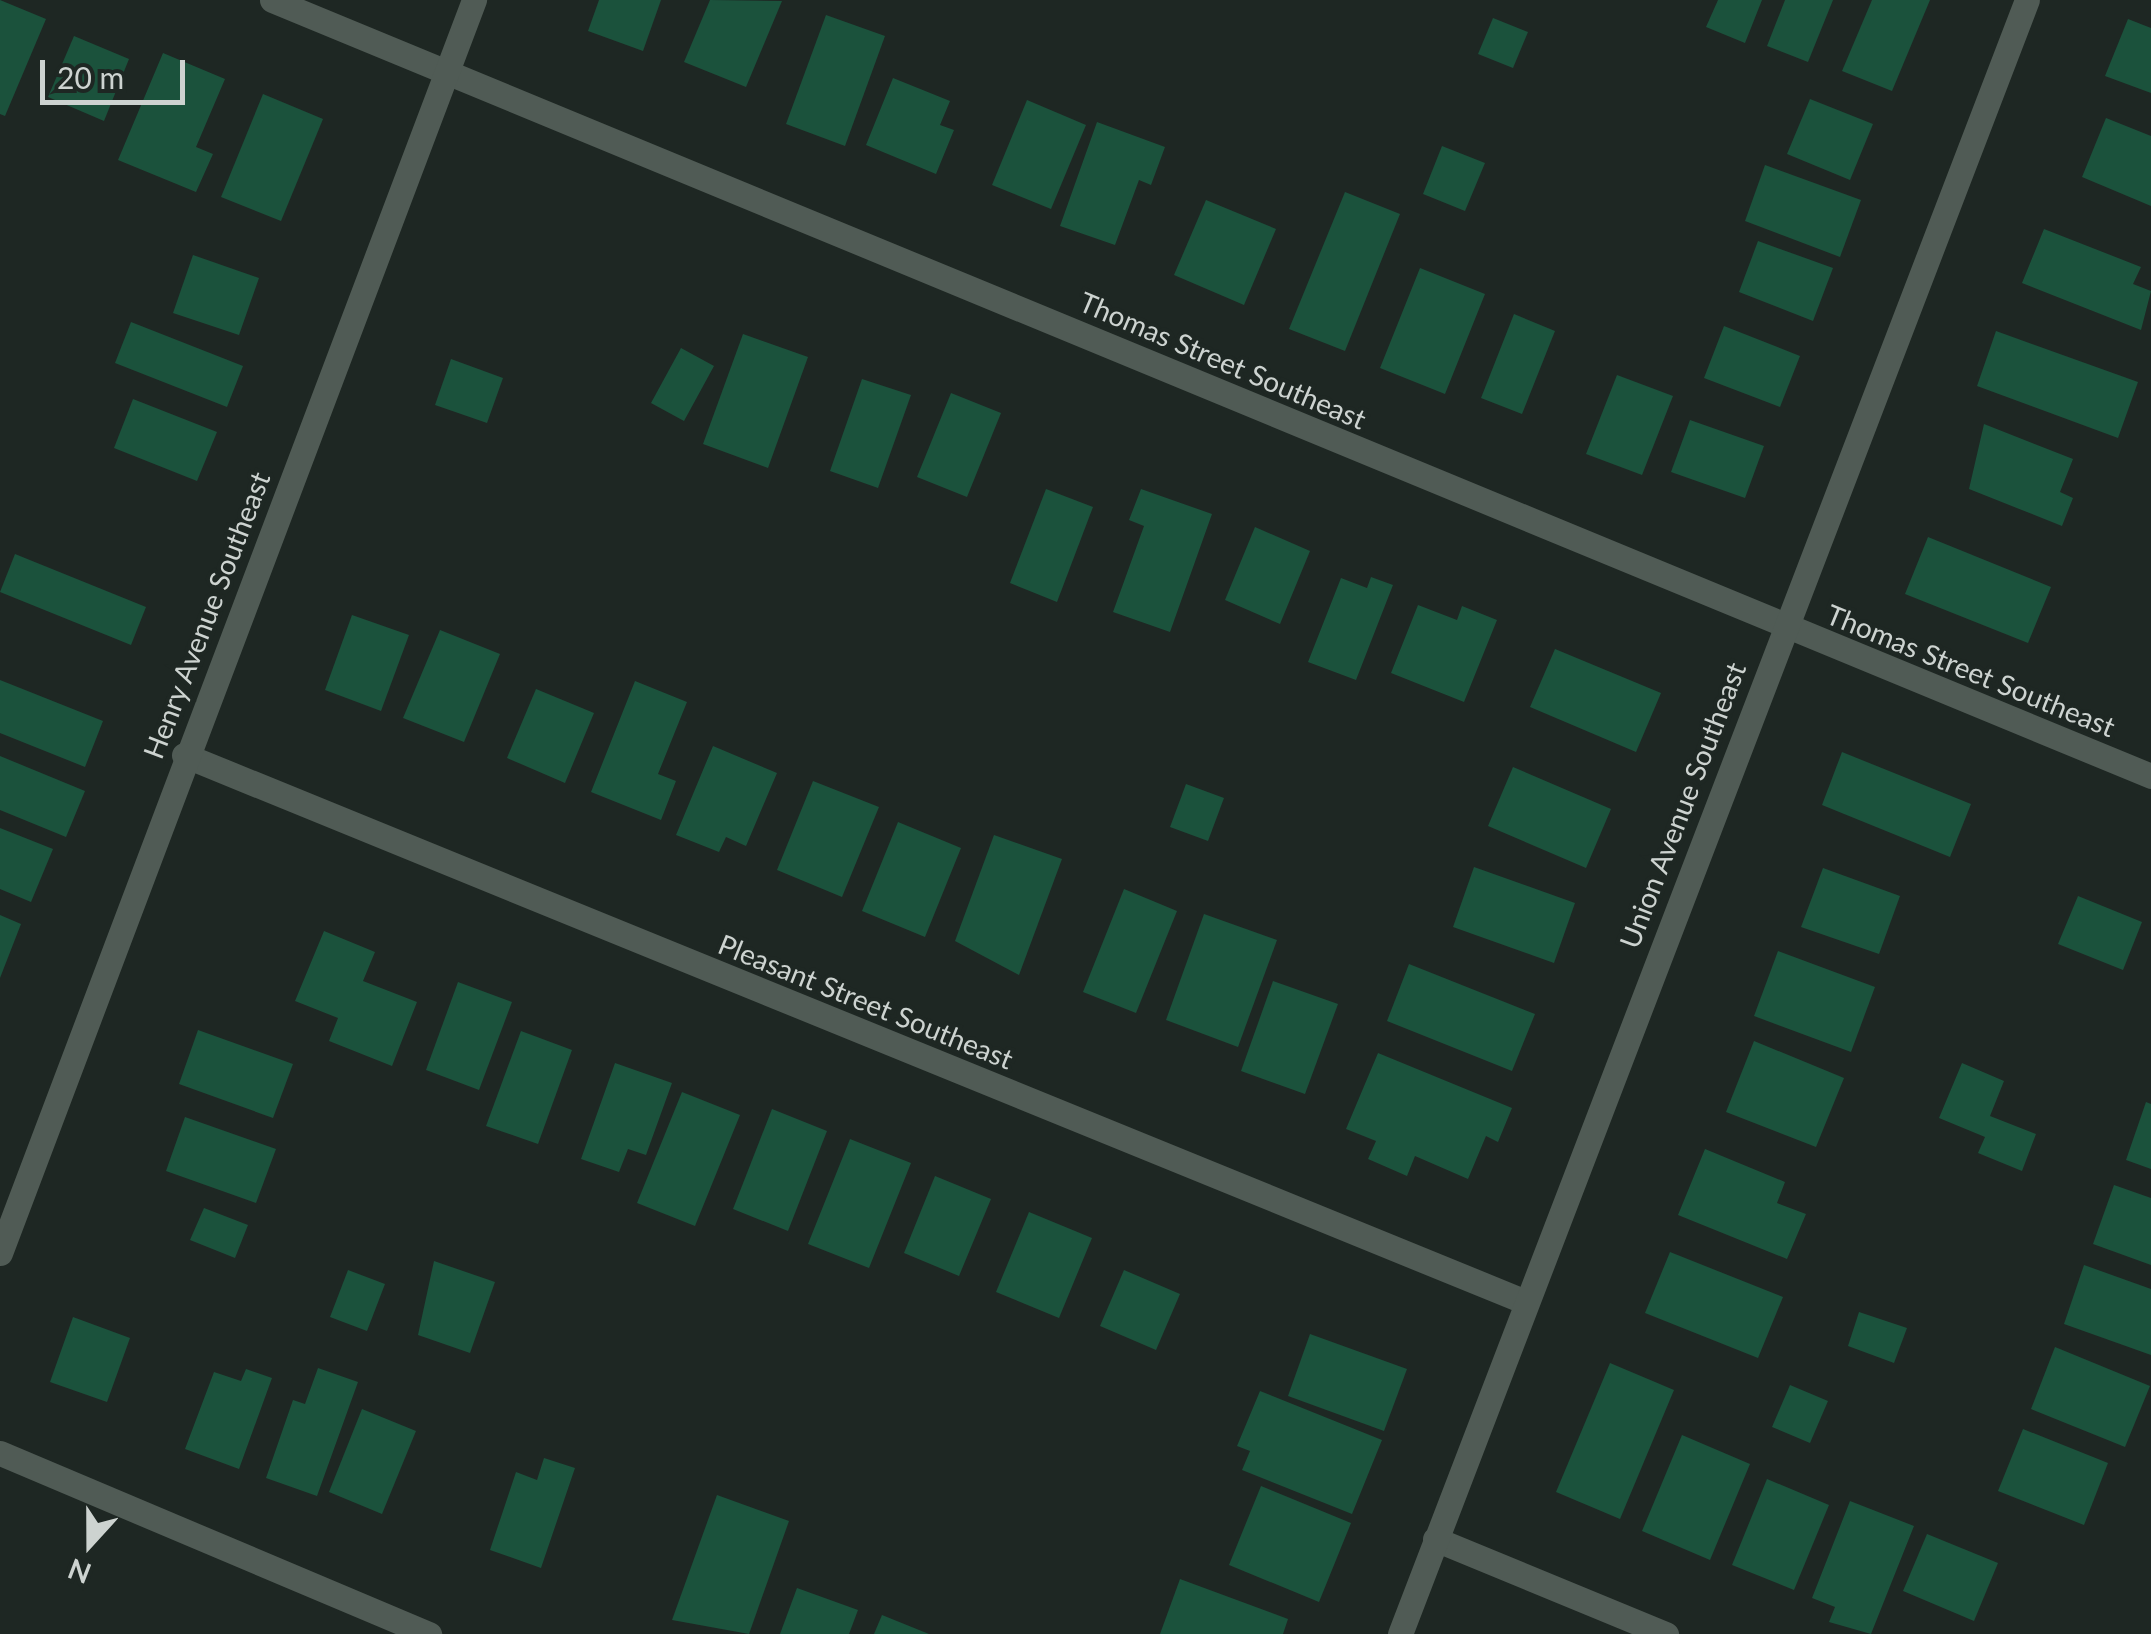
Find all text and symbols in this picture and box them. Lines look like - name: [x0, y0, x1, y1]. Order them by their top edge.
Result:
- scale bar: [45, 40, 190, 102]
- text: 20 m: [57, 59, 124, 95]
- street label: Thomas Street Southeast: [1075, 284, 1371, 436]
- street label: Henry Avenue Southeast: [135, 466, 277, 764]
- street label: Thomas Street Southeast: [1822, 597, 2120, 743]
- street label: Union Avenue Southeast: [1612, 657, 1752, 953]
- street label: Pleasant Street Southeast: [714, 926, 1018, 1076]
- north arrow: [40, 1494, 140, 1594]
- text: N: [63, 1552, 95, 1592]

